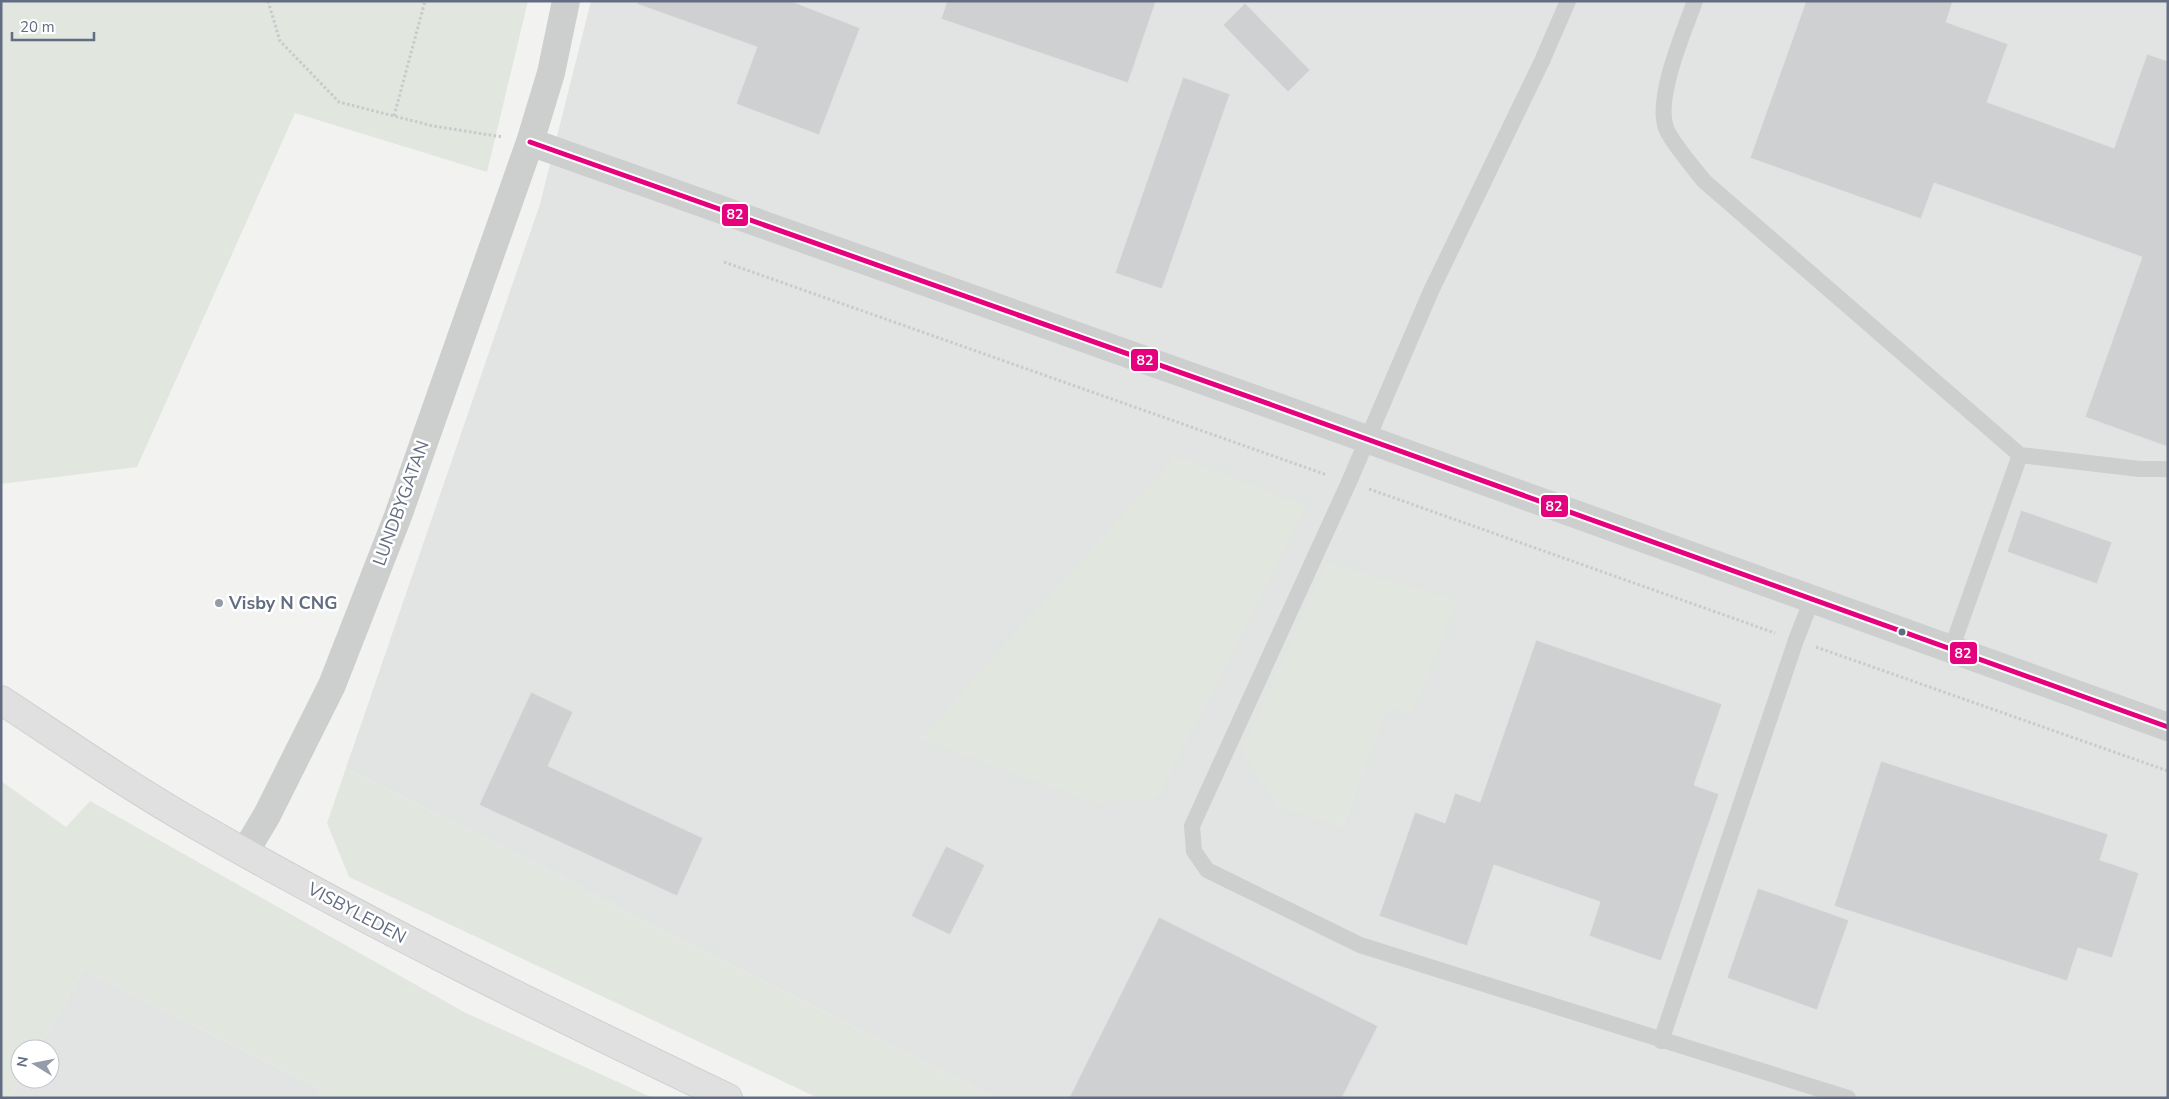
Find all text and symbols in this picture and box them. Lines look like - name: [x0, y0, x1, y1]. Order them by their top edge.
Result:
- scale bar: [12, 10, 95, 42]
- text: 20 m: [20, 17, 55, 37]
- line badge: 82: [721, 203, 749, 227]
- text: 82: [727, 205, 743, 224]
- line badge: 82: [1130, 348, 1159, 372]
- text: 82: [1137, 351, 1153, 370]
- street label: LUNDBYGATAN: [367, 437, 435, 569]
- line badge: 82: [1540, 494, 1569, 518]
- text: 82: [1546, 497, 1562, 516]
- place label: Visby N CNG: [228, 591, 337, 615]
- marker: Visby N CNG: [213, 597, 225, 609]
- unlabelled marker: [1897, 627, 1907, 637]
- line badge: 82: [1949, 641, 1978, 665]
- text: 82: [1955, 644, 1971, 663]
- street label: VISBYLEDEN: [303, 876, 411, 949]
- north arrow: [10, 1039, 60, 1089]
- text: N: [12, 1055, 33, 1069]

